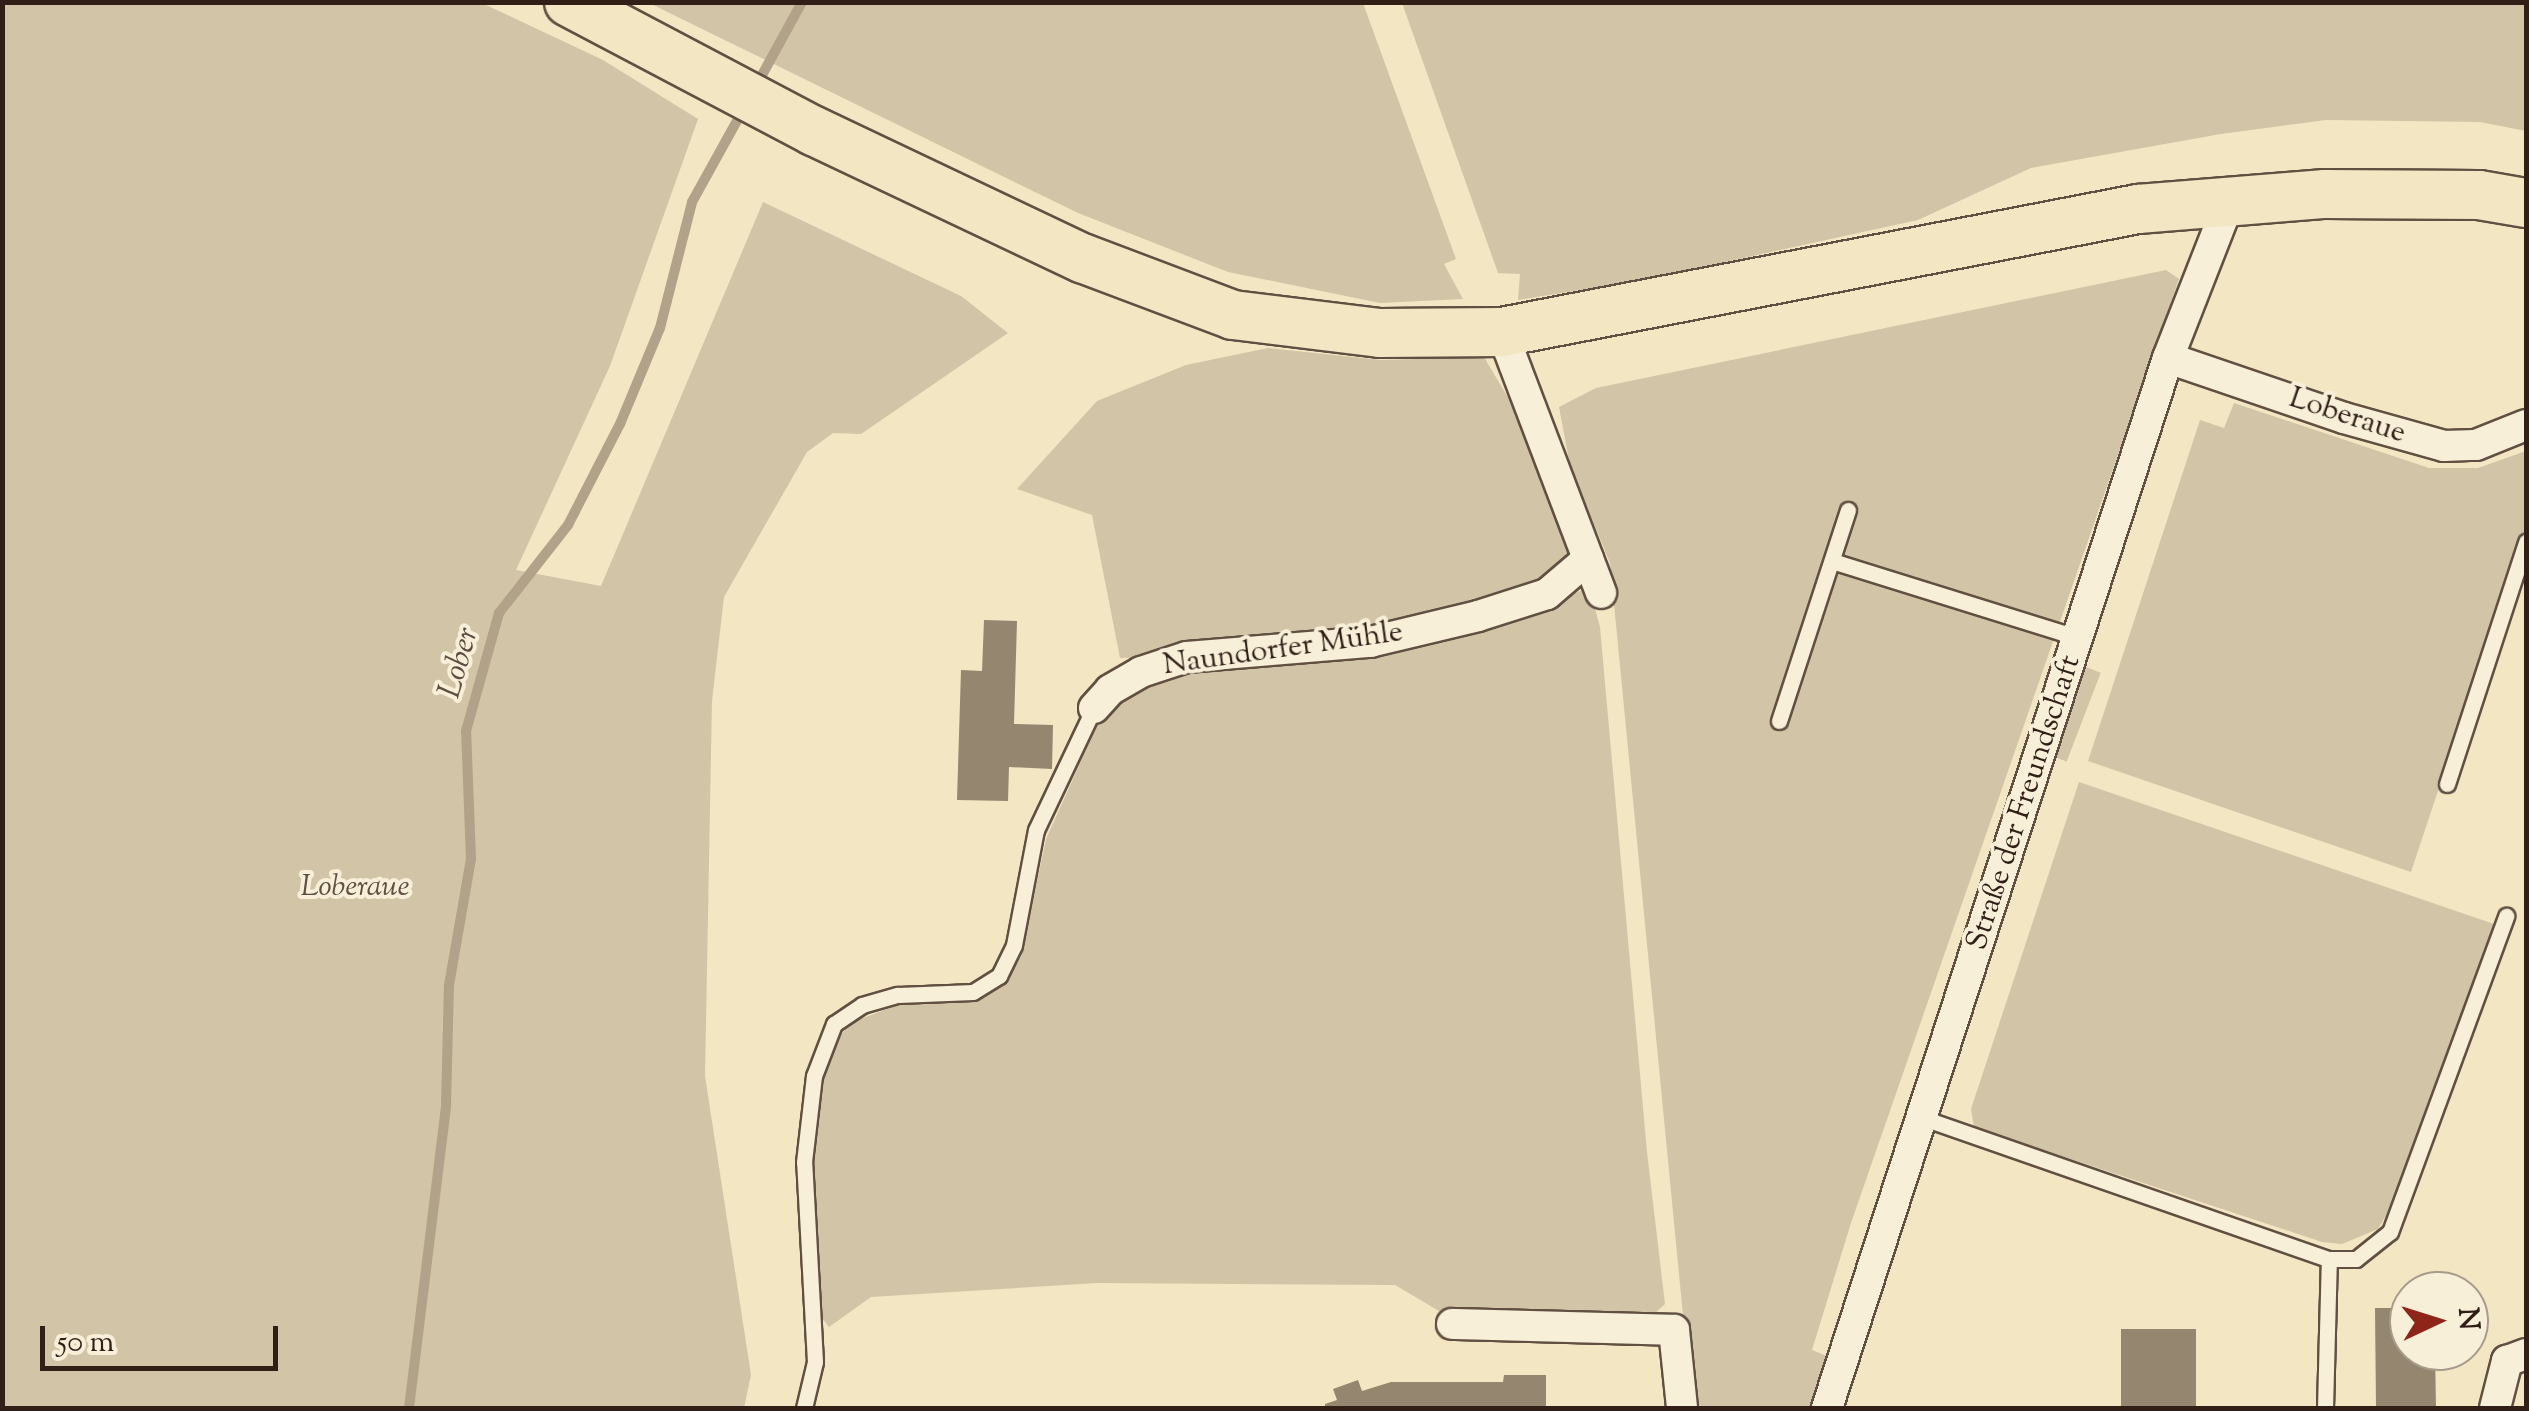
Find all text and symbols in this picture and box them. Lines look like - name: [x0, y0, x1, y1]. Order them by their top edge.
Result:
- street label: Loberaue: [2284, 381, 2410, 453]
- street label: Naundorfer Mühle: [1161, 615, 1405, 685]
- water label: Lober: [432, 623, 488, 703]
- street label: Straße der Freundschaft: [1960, 651, 2090, 955]
- park label: Loberaue: [301, 870, 409, 906]
- north arrow: [2389, 1271, 2489, 1371]
- scale bar: [45, 1306, 282, 1368]
- text: N: [2446, 1306, 2488, 1332]
- text: 50 m: [57, 1322, 114, 1365]

